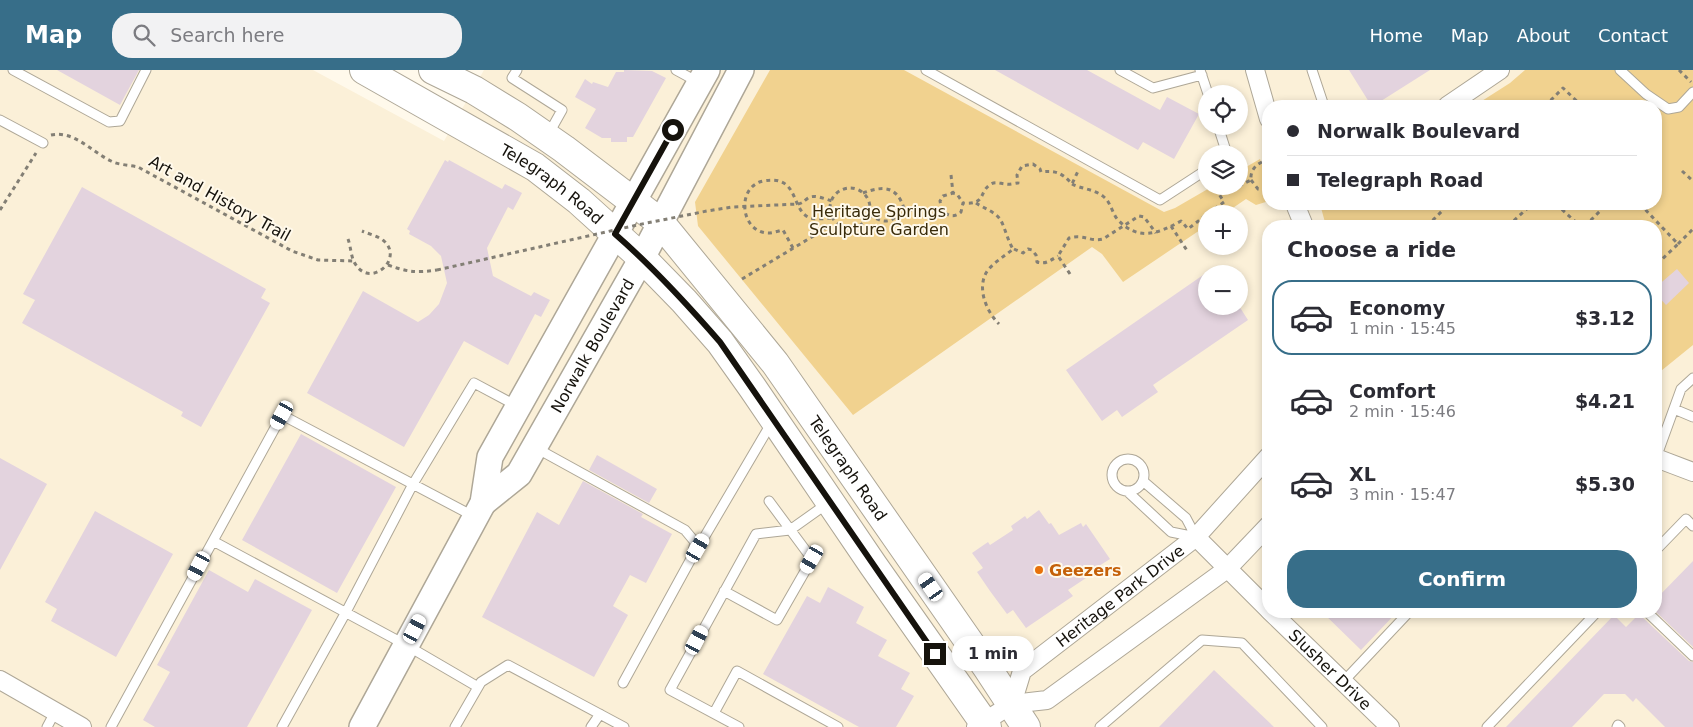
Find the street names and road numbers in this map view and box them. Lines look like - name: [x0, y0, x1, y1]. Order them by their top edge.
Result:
- street label: Telegraph Road: [496, 140, 607, 228]
- street label: Art and History Trail: [146, 152, 294, 245]
- street label: Norwalk Boulevard: [547, 276, 638, 416]
- street label: Telegraph Road: [804, 412, 891, 525]
- street label: Heritage Park Drive: [1052, 541, 1188, 651]
- street label: Slusher Drive: [1285, 626, 1375, 714]

